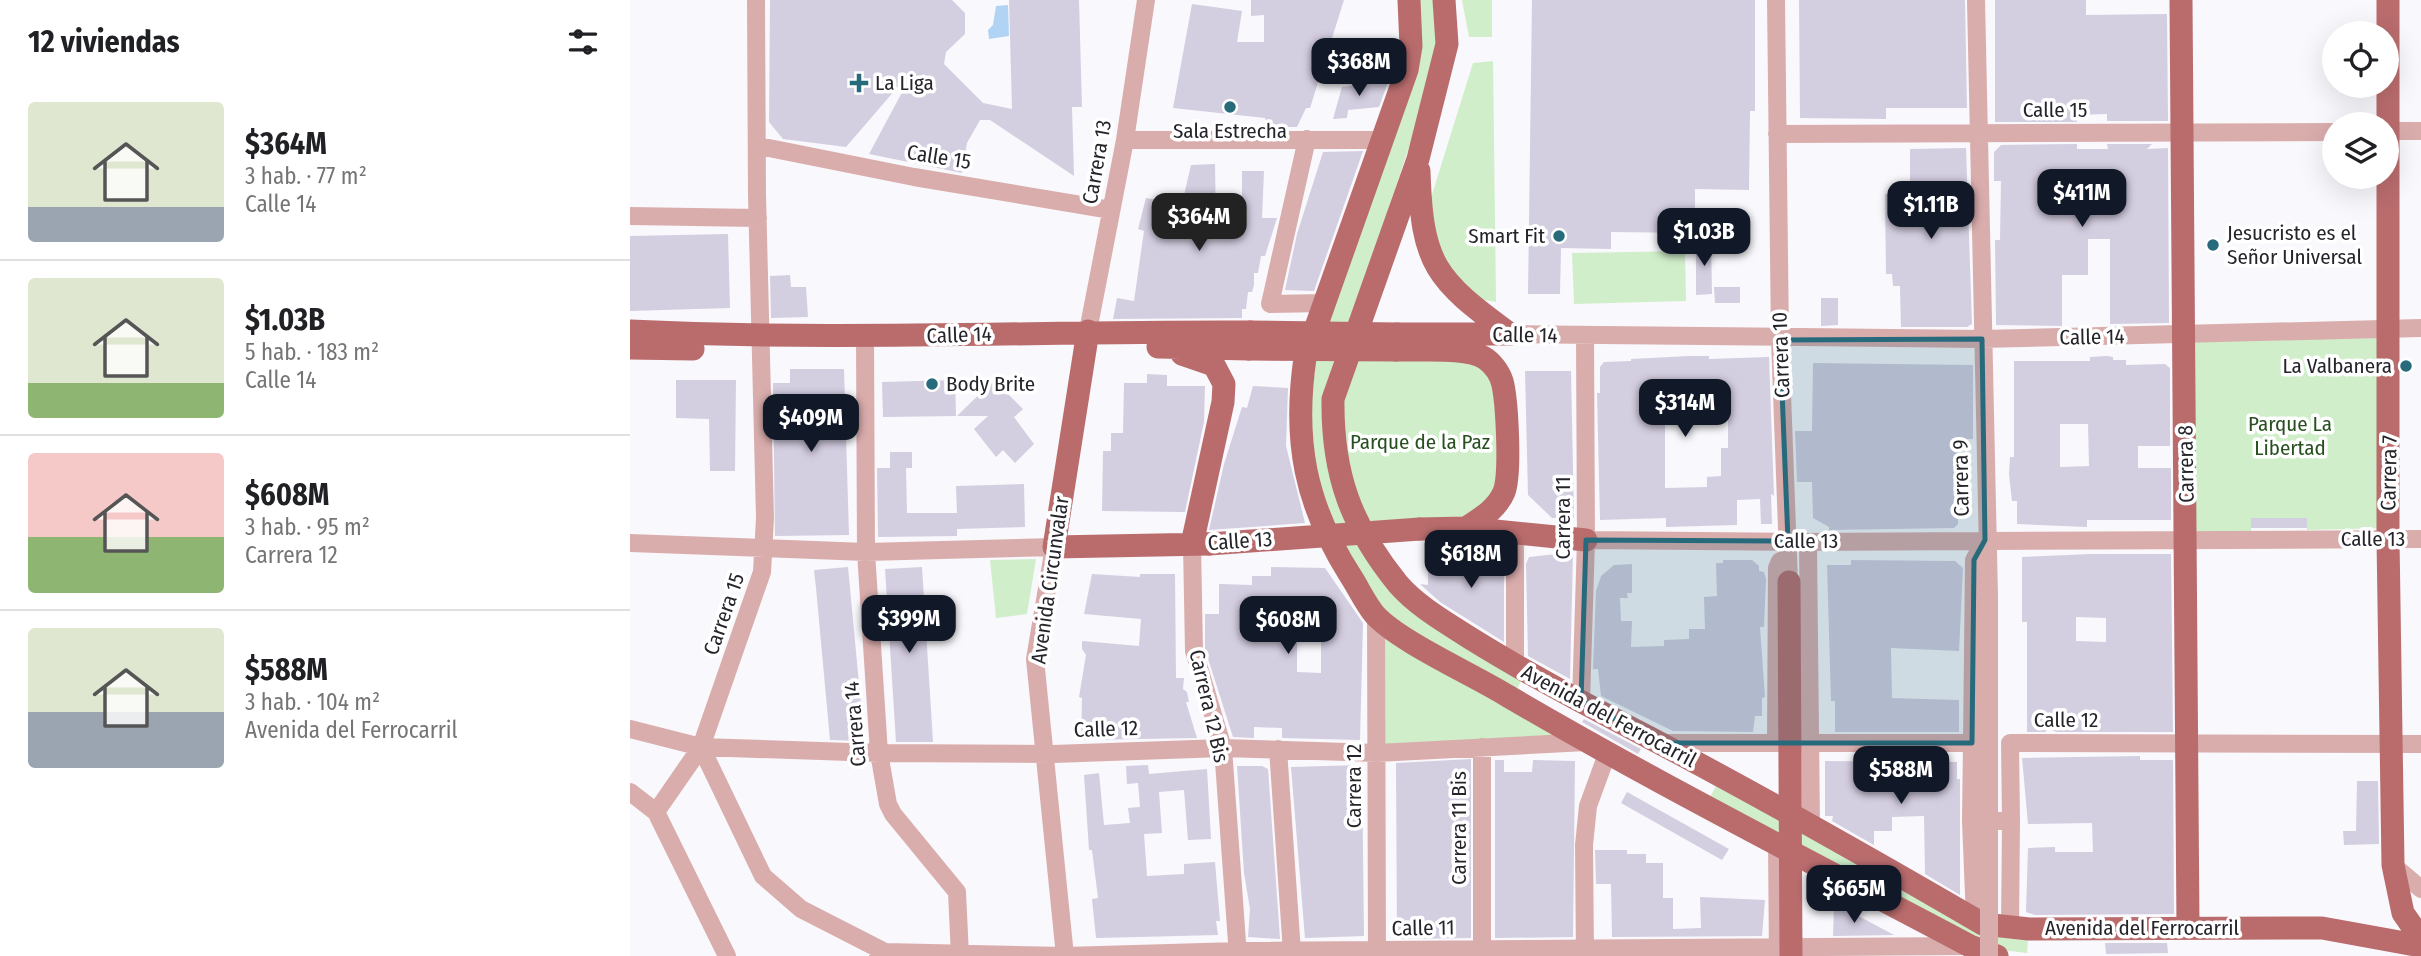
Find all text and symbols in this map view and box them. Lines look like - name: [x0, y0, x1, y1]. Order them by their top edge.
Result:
- map controls: [2322, 21, 2399, 189]
- button: locate: [2322, 21, 2399, 98]
- icon: filters: [564, 23, 602, 61]
- text: 12 viviendas: [28, 24, 180, 60]
- pin: $368M: [1310, 38, 1408, 98]
- text: $368M: [1327, 47, 1391, 75]
- place label: La Liga: [875, 70, 934, 96]
- marker: La Liga: [849, 73, 869, 93]
- street label: Calle 15: [2023, 97, 2087, 123]
- marker: Sala Estrecha: [1222, 99, 1238, 115]
- button: layers: [2322, 112, 2399, 189]
- street label: Carrera 13: [1077, 118, 1117, 206]
- place label: Sala Estrecha: [1173, 118, 1287, 144]
- text: $364M: [245, 126, 327, 162]
- icon: home: [84, 130, 168, 214]
- street label: Calle 15: [905, 139, 973, 175]
- text: 3 hab. · 77 m²: [245, 162, 367, 190]
- pin: $411M: [2033, 170, 2131, 229]
- text: $411M: [2053, 178, 2111, 206]
- pin: $1.11B: [1874, 182, 1988, 241]
- text: Calle 14: [245, 190, 316, 218]
- text: $1.11B: [1903, 190, 1959, 218]
- pin: $364M: [1150, 194, 1248, 253]
- text: $364M: [1168, 202, 1230, 230]
- pin: $1.03B: [1647, 208, 1761, 268]
- text: $1.03B: [1673, 217, 1735, 245]
- place label: Jesucristo es el Señor Universal: [2227, 220, 2362, 270]
- place label: Smart Fit: [1468, 223, 1545, 249]
- marker: Smart Fit: [1551, 228, 1567, 244]
- marker: Jesucristo es el Señor Universal: [2205, 237, 2221, 253]
- text: $1.03B: [245, 302, 325, 338]
- icon: home: [84, 306, 168, 390]
- street label: Carrera 10: [1767, 311, 1795, 399]
- street label: Calle 14: [926, 321, 992, 349]
- street label: Calle 14: [1492, 321, 1558, 349]
- street label: Calle 14: [2059, 323, 2125, 351]
- text: 5 hab. · 183 m²: [245, 338, 379, 366]
- place label: La Valbanera: [2282, 353, 2392, 379]
- marker: La Valbanera: [2398, 358, 2414, 374]
- text: Calle 14: [245, 366, 316, 394]
- place label: Body Brite: [946, 371, 1035, 397]
- marker: Body Brite: [924, 376, 940, 392]
- pin: $314M: [1636, 380, 1734, 439]
- text: $314M: [1655, 388, 1715, 416]
- pin: $409M: [762, 394, 860, 454]
- text: $409M: [779, 403, 843, 431]
- park label: Parque La Libertad: [2248, 411, 2332, 461]
- street label: Carrera 8: [2172, 425, 2200, 503]
- park label: Parque de la Paz: [1350, 429, 1490, 455]
- street label: Carrera 7: [2375, 435, 2403, 511]
- street label: Carrera 9: [1947, 439, 1975, 517]
- street label: Carrera 11: [1550, 476, 1576, 560]
- text: $608M: [245, 477, 329, 513]
- icon: home: [84, 481, 168, 565]
- street label: Avenida Circunvalar: [1025, 494, 1075, 666]
- text: 3 hab. · 95 m²: [245, 513, 370, 541]
- street label: Calle 13: [1207, 526, 1273, 556]
- street label: Calle 13: [2341, 526, 2405, 552]
- street label: Calle 13: [1774, 528, 1838, 554]
- pin: $618M: [1422, 530, 1520, 590]
- text: $618M: [1441, 539, 1501, 567]
- text: Carrera 12: [245, 541, 338, 569]
- street label: Carrera 15: [698, 570, 750, 658]
- pin: $399M: [860, 596, 958, 655]
- pin: $608M: [1239, 596, 1337, 656]
- text: $399M: [878, 604, 940, 632]
- text: $608M: [1256, 605, 1320, 633]
- street label: Carrera 12 Bis: [1183, 647, 1235, 765]
- text: $588M: [245, 652, 328, 688]
- icon: home: [84, 656, 168, 740]
- street label: Avenida del Ferrocarril: [1517, 659, 1701, 773]
- street label: Carrera 14: [838, 680, 872, 768]
- text: 3 hab. · 104 m²: [245, 688, 380, 716]
- street label: Calle 12: [2034, 707, 2098, 733]
- street label: Calle 12: [1073, 715, 1139, 743]
- text: Avenida del Ferrocarril: [245, 716, 458, 744]
- street label: Carrera 12: [1341, 744, 1367, 828]
- pin: $588M: [1852, 746, 1950, 806]
- text: $588M: [1869, 755, 1933, 783]
- street label: Carrera 11 Bis: [1446, 771, 1472, 885]
- pin: $665M: [1805, 866, 1903, 925]
- text: $665M: [1822, 874, 1886, 902]
- street label: Calle 11: [1391, 914, 1455, 942]
- street label: Avenida del Ferrocarril: [2045, 915, 2240, 941]

